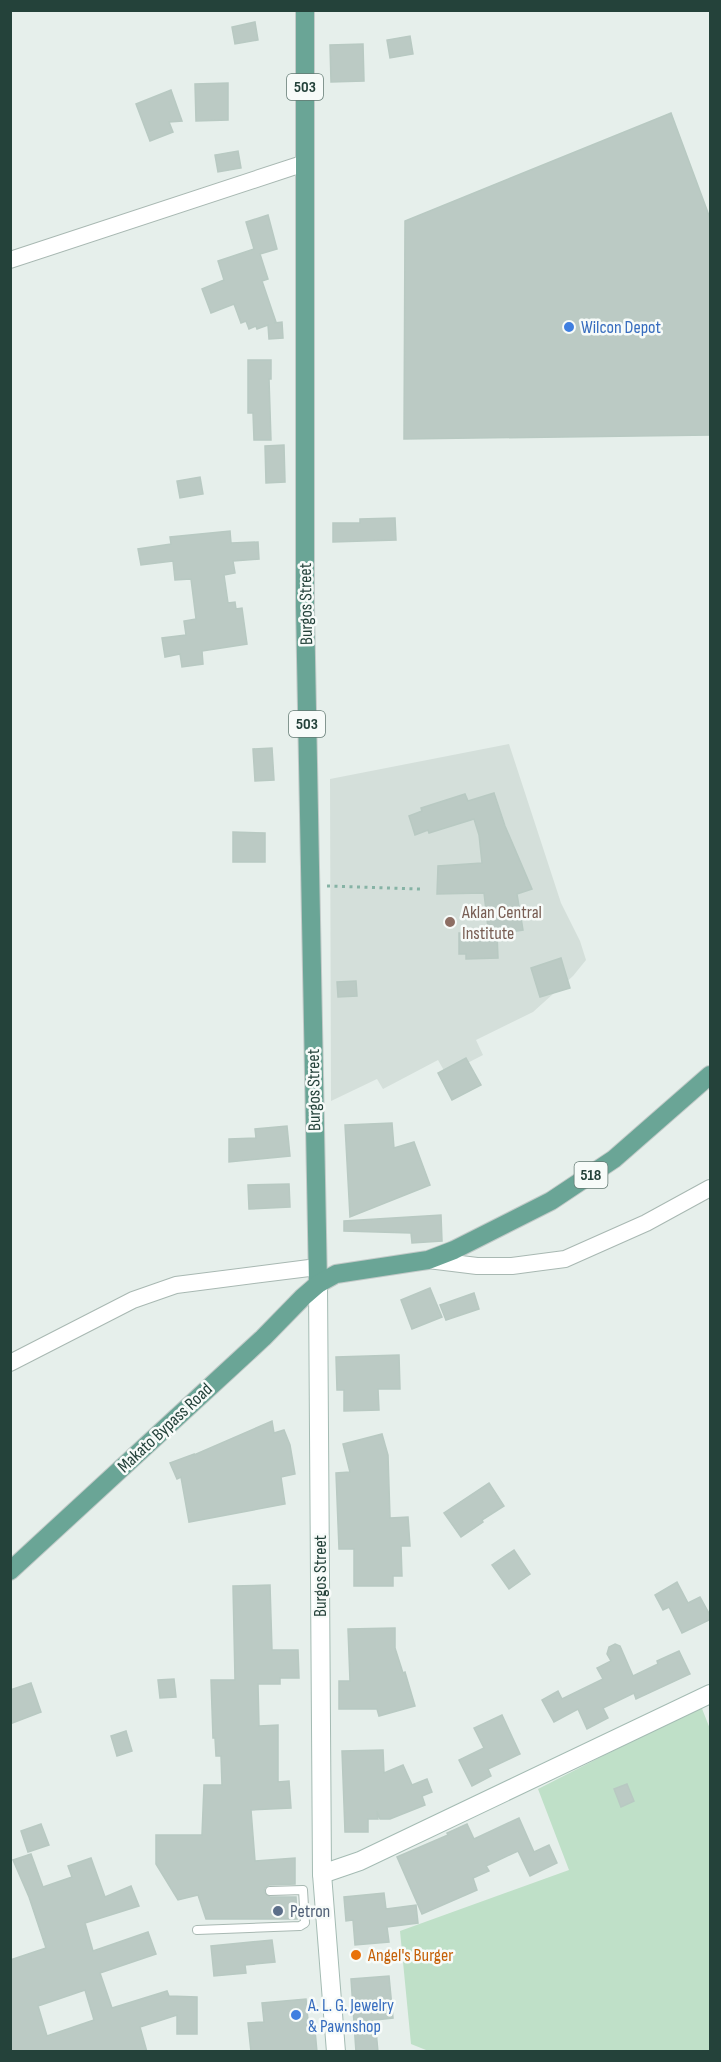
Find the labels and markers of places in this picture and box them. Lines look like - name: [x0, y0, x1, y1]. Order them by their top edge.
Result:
- place label: Wilcon Depot: [581, 317, 662, 338]
- marker: Wilcon Depot: [562, 320, 576, 334]
- place label: Aklan Central Institute: [461, 902, 542, 944]
- marker: Aklan Central Institute: [443, 915, 457, 929]
- place label: Petron: [290, 1901, 330, 1922]
- marker: Petron: [271, 1904, 285, 1918]
- place label: Angel's Burger: [367, 1945, 453, 1966]
- marker: Angel's Burger: [349, 1948, 363, 1962]
- place label: A. L. G. Jewelry & Pawnshop: [307, 1995, 394, 2037]
- marker: A. L. G. Jewelry & Pawnshop: [289, 2008, 303, 2022]

